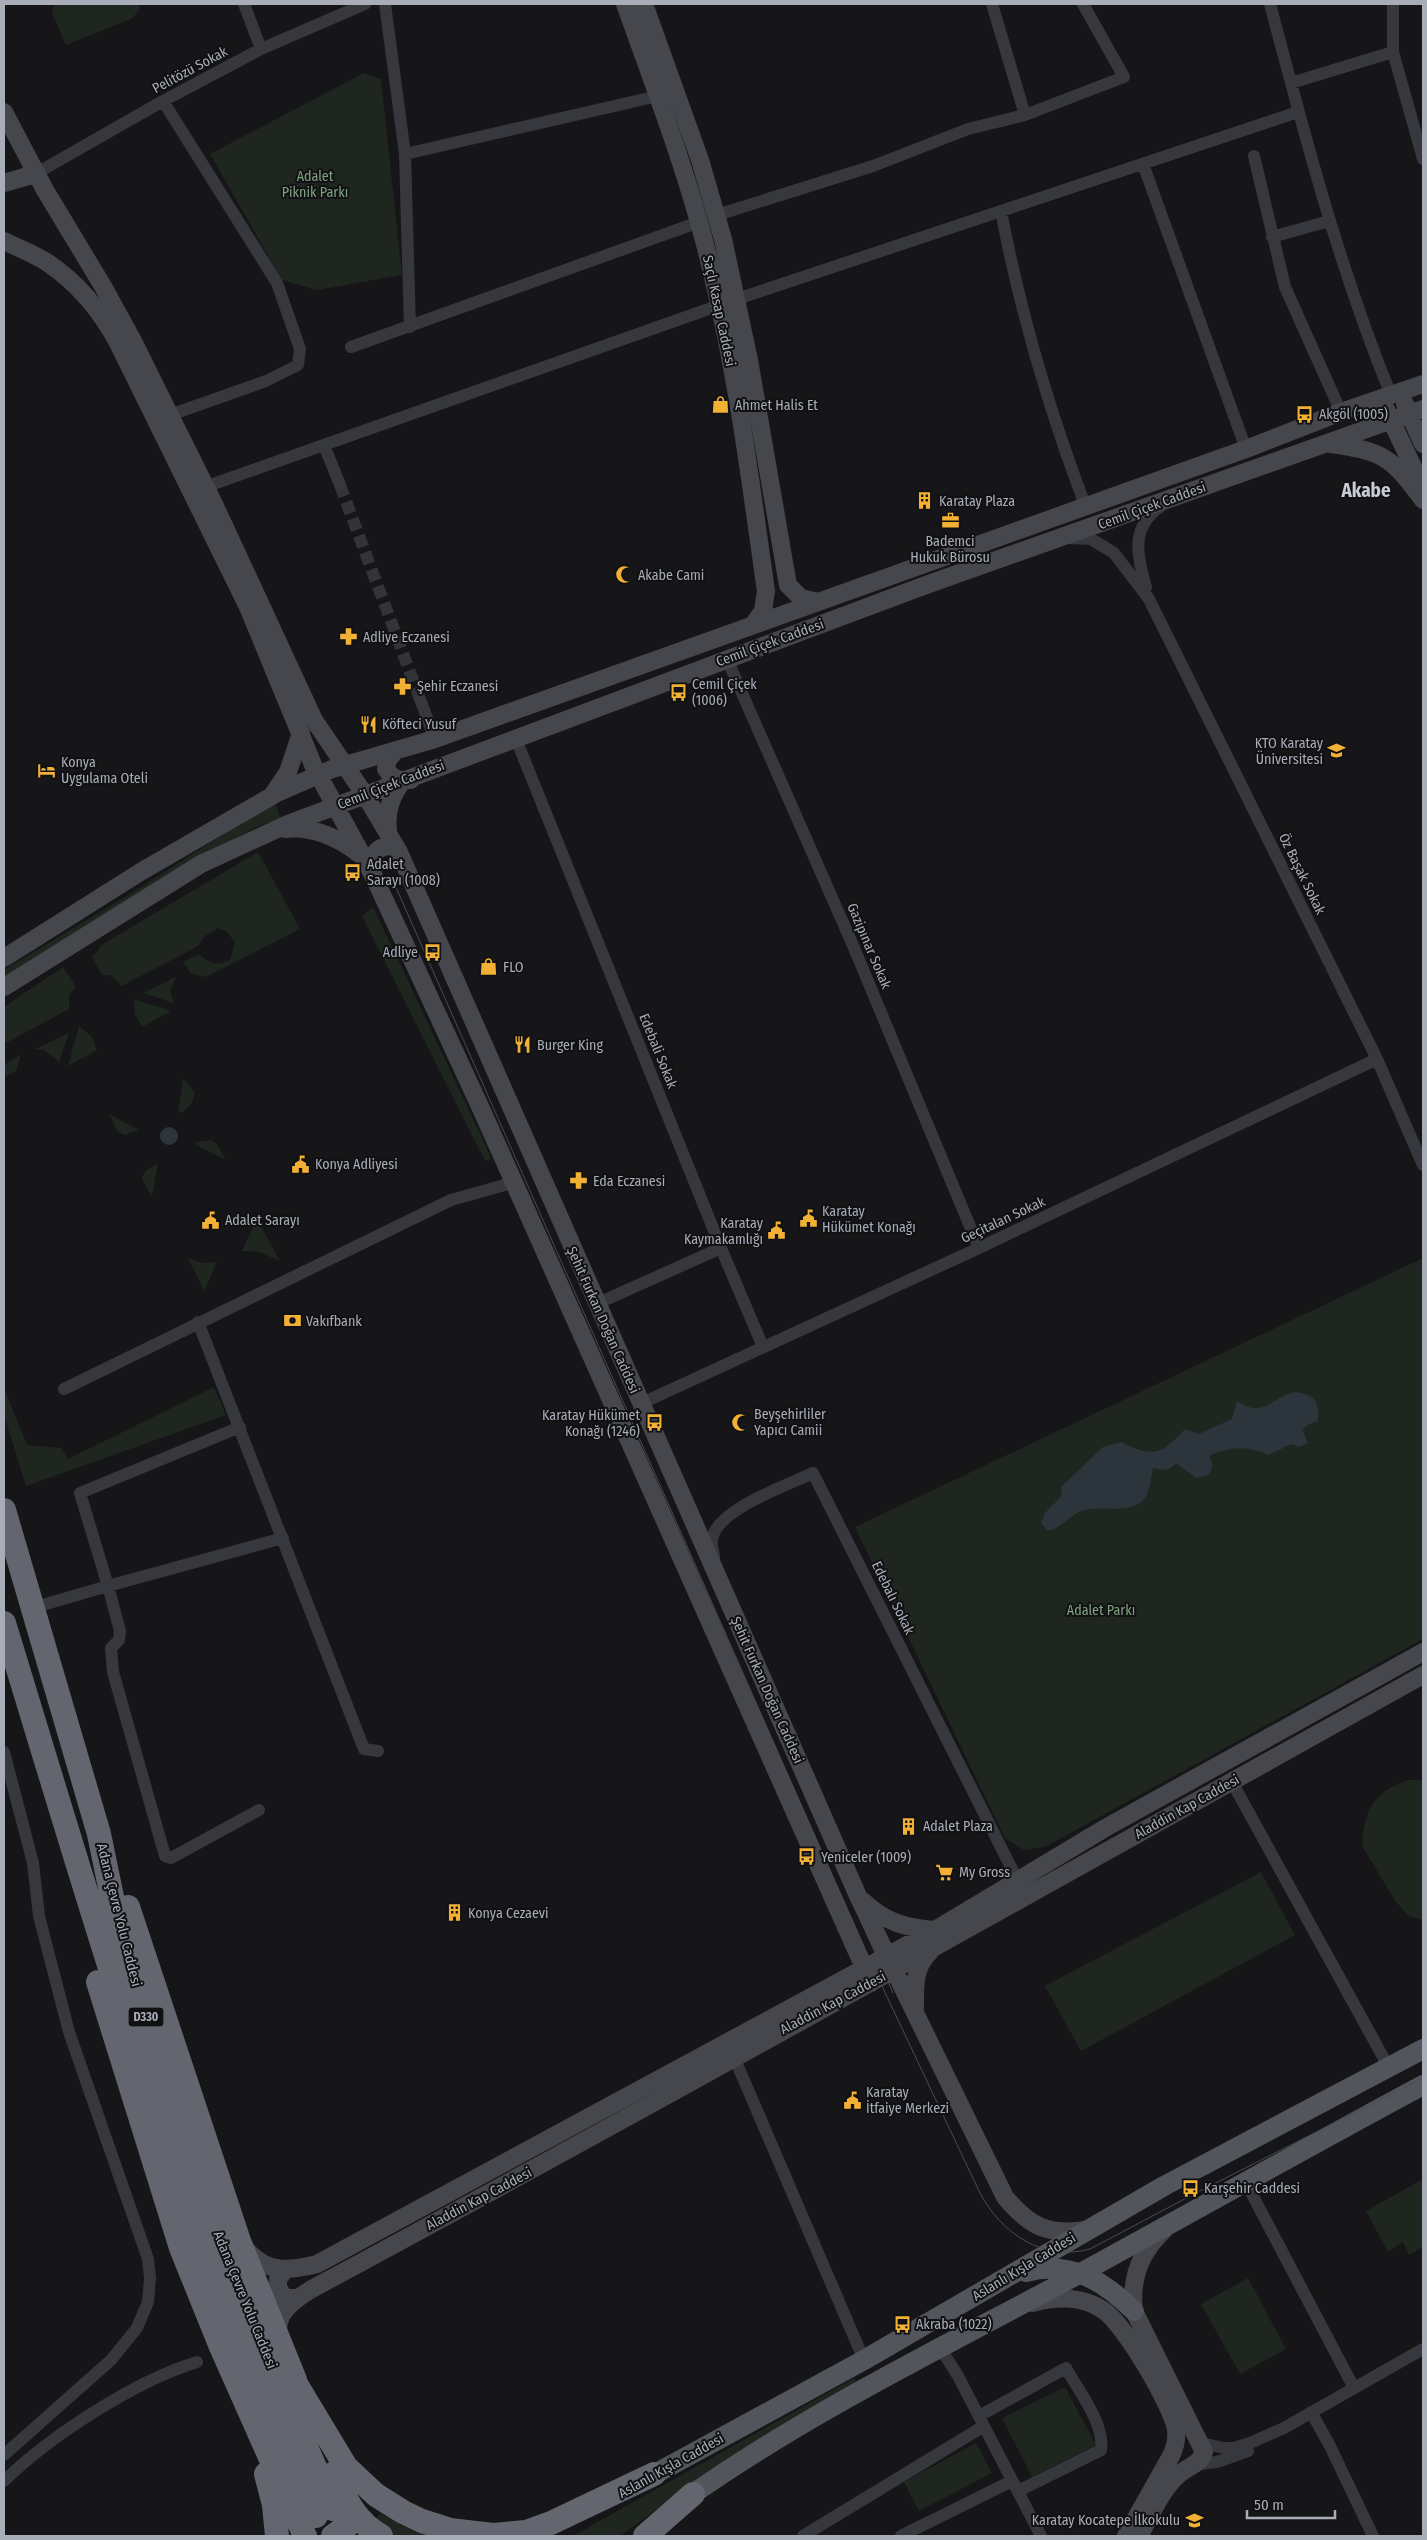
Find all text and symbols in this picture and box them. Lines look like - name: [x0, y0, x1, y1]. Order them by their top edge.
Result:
- street label: Pelitözü Sokak: [149, 43, 231, 97]
- park label: Adalet Piknik Parkı: [282, 168, 348, 201]
- street label: Saçlı Kasap Caddesi: [699, 254, 739, 368]
- shop icon: Ahmet Halis Et: [711, 395, 731, 415]
- place label: Ahmet Halis Et: [735, 397, 818, 414]
- bus stop icon: Akgöl (1005): [1295, 404, 1315, 424]
- place label: Akgöl (1005): [1319, 406, 1388, 423]
- street label: Cemil Çiçek Caddesi: [1096, 479, 1208, 533]
- district label: Akabe: [1340, 479, 1391, 502]
- building icon: Karatay Plaza: [915, 491, 935, 511]
- place label: Karatay Plaza: [939, 493, 1015, 510]
- office icon: Bademci Hukuk Bürosu: [940, 511, 960, 531]
- place label: Bademci Hukuk Bürosu: [910, 533, 990, 566]
- mosque icon: Akabe Cami: [614, 565, 634, 585]
- place label: Akabe Cami: [638, 567, 704, 584]
- street label: Cemil Çiçek Caddesi: [714, 616, 826, 670]
- pharmacy icon: Adliye Eczanesi: [339, 627, 359, 647]
- place label: Adliye Eczanesi: [363, 629, 450, 646]
- pharmacy icon: Şehir Eczanesi: [393, 676, 413, 696]
- place label: Cemil Çiçek (1006): [692, 676, 757, 709]
- place label: Şehir Eczanesi: [417, 678, 498, 695]
- bus stop icon: Cemil Çiçek (1006): [668, 682, 688, 702]
- restaurant icon: Köfteci Yusuf: [358, 714, 378, 734]
- place label: Köfteci Yusuf: [382, 716, 458, 733]
- place label: KTO Karatay Üniversitesi: [1255, 735, 1324, 768]
- school or university icon: KTO Karatay Üniversitesi: [1327, 741, 1347, 761]
- place label: Konya Uygulama Oteli: [61, 754, 148, 787]
- street label: Cemil Çiçek Caddesi: [335, 757, 447, 813]
- hotel icon: Konya Uygulama Oteli: [37, 760, 57, 780]
- street label: Öz Başak Sokak: [1275, 830, 1330, 918]
- place label: Adalet Sarayı (1008): [367, 856, 440, 889]
- bus stop icon: Adalet Sarayı (1008): [343, 862, 363, 882]
- street label: Gazipınar Sokak: [843, 901, 895, 992]
- bus stop icon: Adliye: [422, 942, 442, 962]
- place label: Adliye: [383, 944, 418, 961]
- shop icon: FLO: [479, 957, 499, 977]
- place label: FLO: [503, 959, 524, 976]
- street label: Edebali Sokak: [635, 1011, 681, 1091]
- restaurant icon: Burger King: [513, 1035, 533, 1055]
- place label: Burger King: [537, 1037, 603, 1054]
- public building icon: Konya Adliyesi: [291, 1154, 311, 1174]
- place label: Konya Adliyesi: [315, 1156, 398, 1173]
- pharmacy icon: Eda Eczanesi: [569, 1171, 589, 1191]
- place label: Eda Eczanesi: [593, 1173, 665, 1190]
- street label: Geçitalan Sokak: [958, 1193, 1048, 1247]
- place label: Karatay Hükümet Konağı: [822, 1203, 916, 1236]
- public building icon: Karatay Hükümet Konağı: [798, 1209, 818, 1229]
- public building icon: Adalet Sarayı: [201, 1210, 221, 1230]
- place label: Adalet Sarayı: [225, 1212, 300, 1229]
- place label: Karatay Kaymakamlığı: [684, 1215, 764, 1248]
- public building icon: Karatay Kaymakamlığı: [767, 1221, 787, 1241]
- street label: Şehit Furkan Doğan Caddesi: [563, 1244, 643, 1396]
- bank icon: Vakıfbank: [282, 1311, 302, 1331]
- place label: Vakıfbank: [306, 1313, 362, 1330]
- place label: Beyşehirliler Yapıcı Camii: [754, 1406, 826, 1439]
- place label: Karatay Hükümet Konağı (1246): [542, 1407, 640, 1440]
- mosque icon: Beyşehirliler Yapıcı Camii: [730, 1412, 750, 1432]
- bus stop icon: Karatay Hükümet Konağı (1246): [644, 1413, 664, 1433]
- street label: Edebalı Sokak: [868, 1559, 918, 1638]
- park label: Adalet Parkı: [1067, 1602, 1135, 1619]
- street label: Şehit Furkan Doğan Caddesi: [727, 1614, 807, 1766]
- street label: Aladdin Kap Caddesi: [1132, 1771, 1242, 1843]
- building icon: Adalet Plaza: [899, 1816, 919, 1836]
- place label: Adalet Plaza: [923, 1818, 993, 1835]
- street label: Adana Çevre Yolu Caddesi: [93, 1842, 145, 1988]
- bus stop icon: Yeniceler (1009): [797, 1847, 817, 1867]
- place label: Yeniceler (1009): [821, 1849, 911, 1866]
- supermarket icon: My Gross: [935, 1862, 955, 1882]
- place label: My Gross: [959, 1864, 1010, 1881]
- building icon: Konya Cezaevi: [444, 1903, 464, 1923]
- place label: Konya Cezaevi: [468, 1905, 549, 1922]
- street label: Aladdin Kap Caddesi: [777, 1968, 889, 2038]
- road number: D330: [128, 2008, 164, 2026]
- place label: Karatay İtfaiye Merkezi: [866, 2084, 949, 2117]
- public building icon: Karatay İtfaiye Merkezi: [842, 2090, 862, 2110]
- street label: Aladdin Kap Caddesi: [423, 2164, 535, 2234]
- bus stop icon: Karşehir Caddesi: [1180, 2178, 1200, 2198]
- place label: Karşehir Caddesi: [1204, 2180, 1300, 2197]
- street label: Adana Çevre Yolu Caddesi: [210, 2229, 280, 2371]
- street label: Aslanlı Kışla Caddesi: [969, 2229, 1079, 2305]
- bus stop icon: Akraba (1022): [892, 2314, 912, 2334]
- place label: Akraba (1022): [916, 2316, 992, 2333]
- street label: Aslanlı Kışla Caddesi: [615, 2430, 727, 2502]
- scale bar: [1247, 2488, 1334, 2520]
- text: 50 m: [1254, 2496, 1284, 2514]
- school or university icon: Karatay Kocatepe İlkokulu: [1184, 2510, 1204, 2530]
- place label: Karatay Kocatepe İlkokulu: [1032, 2512, 1180, 2529]

